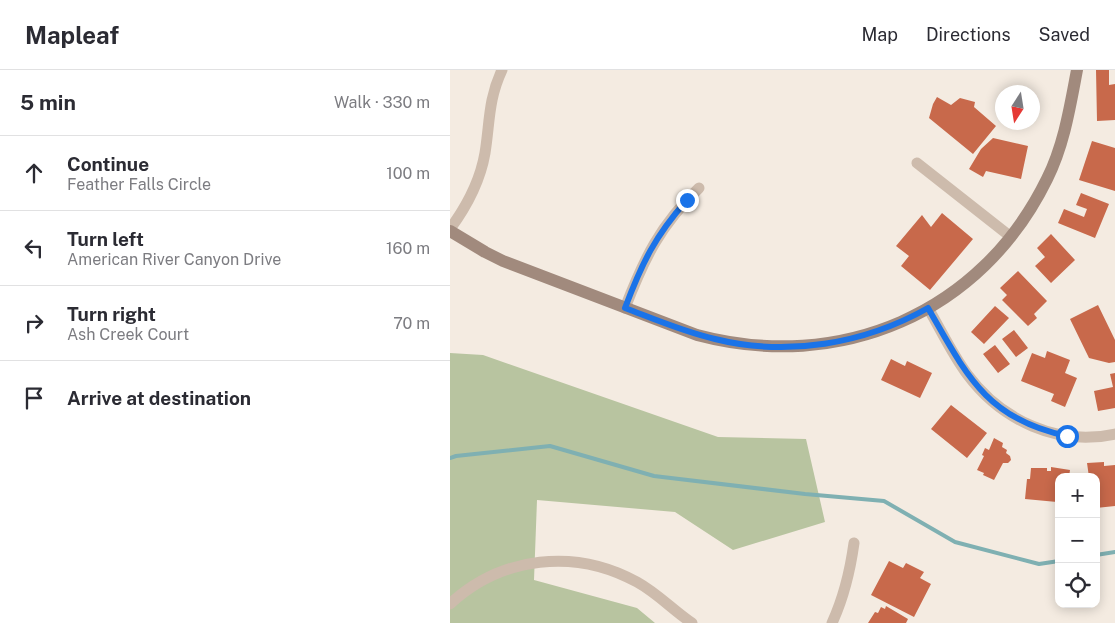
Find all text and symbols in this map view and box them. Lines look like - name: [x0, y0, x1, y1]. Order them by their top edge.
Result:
- text: Mapleaf: [25, 21, 119, 49]
- text: Map: [861, 24, 898, 45]
- text: Directions: [926, 24, 1011, 45]
- text: Saved: [1039, 24, 1090, 45]
- north arrow: [995, 85, 1040, 130]
- text: 5 min: [20, 90, 76, 115]
- text: Walk · 330 m: [334, 93, 430, 112]
- text: Continue: [67, 153, 149, 175]
- icon: ahead: [20, 159, 48, 187]
- text: 100 m: [386, 164, 430, 183]
- text: Feather Falls Circle: [67, 175, 211, 194]
- route end: [676, 189, 699, 212]
- text: Turn left: [67, 228, 144, 250]
- icon: left: [20, 234, 48, 262]
- text: 160 m: [386, 239, 430, 258]
- text: American River Canyon Drive: [67, 250, 281, 269]
- text: Turn right: [67, 303, 156, 325]
- icon: right: [20, 309, 48, 337]
- text: 70 m: [393, 314, 430, 333]
- text: Ash Creek Court: [67, 325, 189, 344]
- icon: arrive: [20, 384, 48, 412]
- text: Arrive at destination: [67, 387, 251, 409]
- route start: [1056, 425, 1079, 448]
- map controls: [1055, 473, 1100, 608]
- button: +: [1055, 473, 1100, 518]
- button: −: [1055, 518, 1100, 563]
- button: locate: [1055, 563, 1100, 608]

